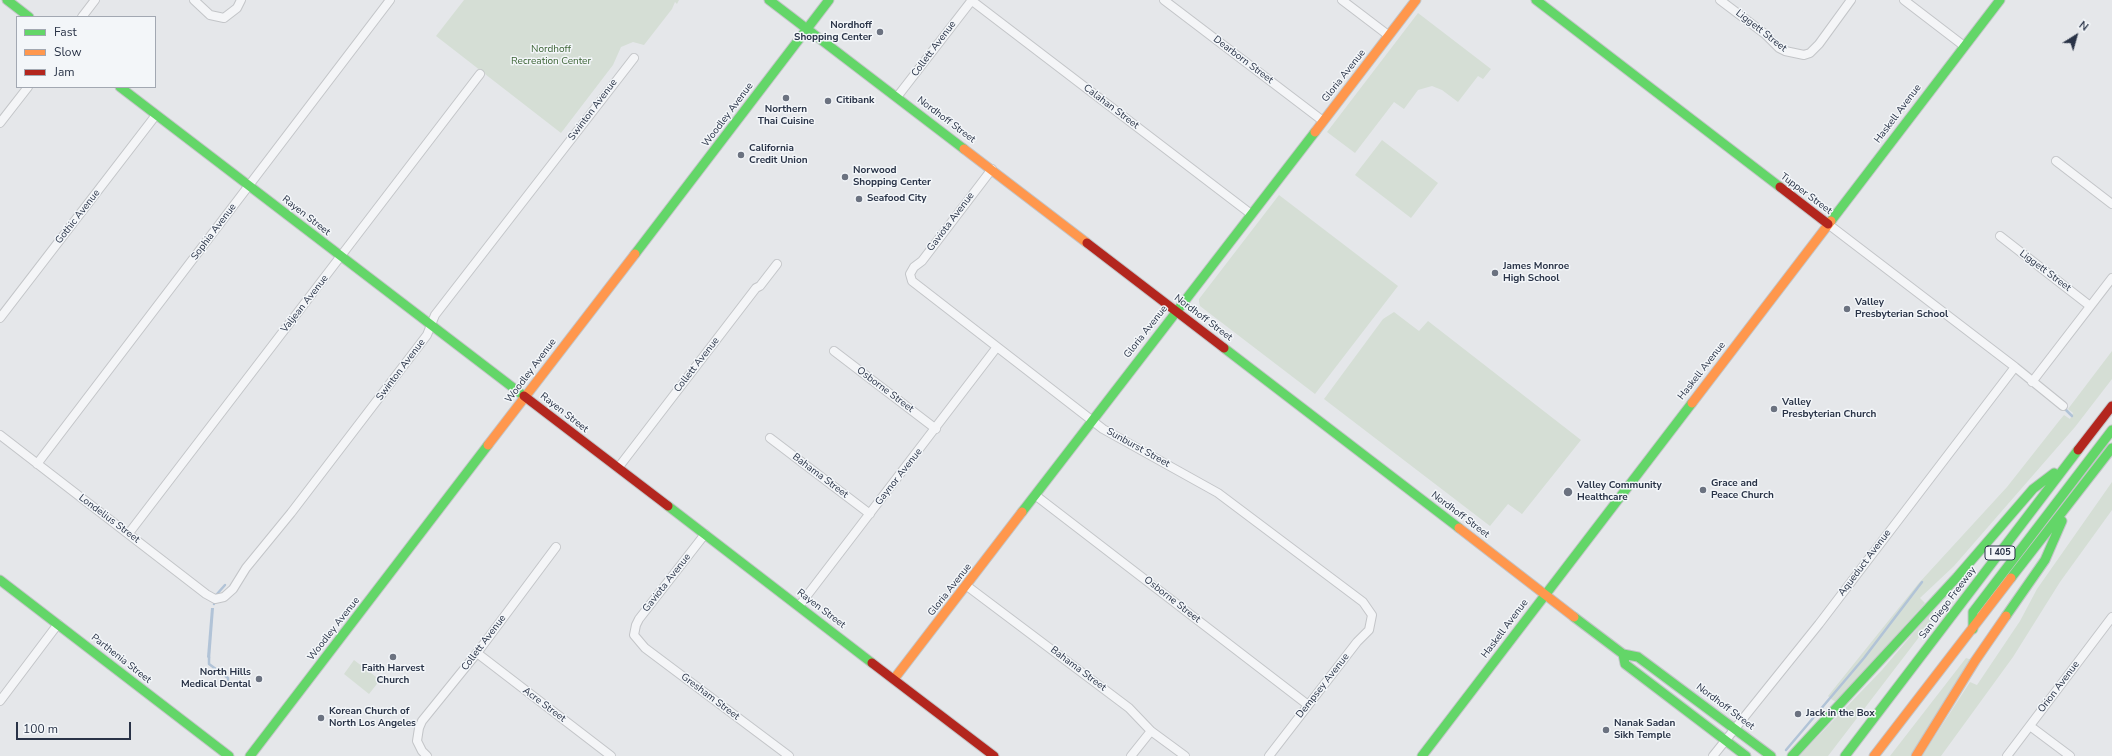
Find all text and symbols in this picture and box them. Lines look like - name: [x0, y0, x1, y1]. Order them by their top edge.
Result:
- street label: Liggett Street: [1733, 7, 1789, 55]
- legend: [16, 16, 156, 88]
- north arrow: [2056, 16, 2096, 56]
- text: N: [2076, 18, 2091, 34]
- street label: Collett Avenue: [909, 19, 959, 79]
- place label: Nordhoff Shopping Center: [794, 20, 872, 44]
- text: Fast: [54, 24, 77, 40]
- marker: Nordhoff Shopping Center: [875, 27, 885, 37]
- street label: Dearborn Street: [1211, 34, 1275, 86]
- text: Slow: [54, 44, 82, 60]
- park label: Nordhoff Recreation Center: [511, 44, 591, 68]
- street label: Gloria Avenue: [1320, 47, 1368, 105]
- text: Jam: [54, 64, 75, 80]
- street label: Swinton Avenue: [566, 77, 620, 143]
- street label: Woodley Avenue: [700, 81, 756, 149]
- street label: Calahan Street: [1081, 82, 1141, 132]
- street label: Haskell Avenue: [1872, 82, 1924, 146]
- marker: Northern Thai Cuisine: [781, 93, 791, 103]
- street label: Nordhoff Street: [914, 94, 978, 146]
- place label: Citibank: [836, 95, 874, 107]
- marker: Citibank: [823, 96, 833, 106]
- place label: Northern Thai Cuisine: [758, 104, 814, 128]
- place label: California Credit Union: [749, 143, 808, 166]
- marker: California Credit Union: [736, 150, 746, 160]
- place label: Norwood Shopping Center: [853, 165, 931, 188]
- street label: Tupper Street: [1778, 171, 1834, 217]
- marker: Norwood Shopping Center: [840, 172, 850, 182]
- street label: Gothic Avenue: [53, 187, 103, 247]
- street label: Gaviota Avenue: [925, 190, 977, 254]
- street label: Rayen Street: [280, 193, 332, 239]
- place label: Seafood City: [867, 193, 926, 205]
- marker: Seafood City: [854, 194, 864, 204]
- street label: Sophia Avenue: [189, 201, 239, 263]
- street label: Liggett Street: [2017, 248, 2073, 294]
- place label: James Monroe High School: [1503, 261, 1569, 284]
- marker: James Monroe High School: [1490, 268, 1500, 278]
- street label: Valjean Avenue: [279, 273, 331, 335]
- street label: Nordhoff Street: [1171, 292, 1235, 344]
- place label: Valley Presbyterian School: [1855, 297, 1948, 320]
- street label: Gloria Avenue: [1122, 303, 1170, 361]
- marker: Valley Presbyterian School: [1842, 304, 1852, 314]
- street label: Collett Avenue: [672, 335, 722, 395]
- street label: Swinton Avenue: [374, 337, 428, 403]
- street label: Woodley Avenue: [503, 337, 559, 405]
- street label: Haskell Avenue: [1676, 340, 1728, 402]
- street label: Osborne Street: [854, 365, 916, 415]
- street label: Rayen Street: [538, 390, 590, 436]
- place label: Valley Presbyterian Church: [1782, 397, 1876, 420]
- marker: Valley Presbyterian Church: [1769, 404, 1779, 414]
- street label: Sunburst Street: [1104, 426, 1172, 470]
- street label: Gaynor Avenue: [873, 446, 925, 508]
- street label: Bahama Street: [790, 451, 850, 501]
- place label: Grace and Peace Church: [1711, 478, 1774, 502]
- place label: Valley Community Healthcare: [1577, 480, 1662, 504]
- marker: Grace and Peace Church: [1698, 485, 1708, 495]
- marker: Valley Community Healthcare: [1562, 486, 1574, 498]
- street label: Nordhoff Street: [1428, 489, 1492, 541]
- street label: Londelius Street: [76, 492, 142, 546]
- street label: Aqueduct Avenue: [1836, 527, 1894, 599]
- road number: I 405: [1985, 546, 2015, 560]
- street label: Gaviota Avenue: [640, 551, 694, 615]
- street label: Gloria Avenue: [926, 561, 974, 619]
- street label: San Diego Freeway: [1917, 565, 1979, 641]
- street label: Osborne Street: [1141, 574, 1203, 626]
- street label: Rayen Street: [794, 587, 848, 631]
- street label: Woodley Avenue: [305, 595, 363, 663]
- street label: Haskell Avenue: [1479, 597, 1531, 661]
- street label: Collett Avenue: [459, 613, 509, 673]
- street label: Parthenia Street: [89, 632, 153, 686]
- street label: Bahama Street: [1048, 644, 1108, 694]
- street label: Dempsey Avenue: [1294, 651, 1352, 721]
- marker: Faith Harvest Church: [388, 652, 398, 662]
- street label: Orion Avenue: [2036, 659, 2082, 715]
- place label: Faith Harvest Church: [362, 663, 424, 686]
- place label: North Hills Medical Dental: [181, 667, 251, 690]
- street label: Gresham Street: [678, 671, 742, 723]
- marker: North Hills Medical Dental: [254, 674, 264, 684]
- street label: Nordhoff Street: [1693, 681, 1757, 733]
- street label: Acre Street: [520, 685, 568, 725]
- place label: Korean Church of North Los Angeles: [329, 706, 416, 730]
- place label: Jack in the Box: [1806, 708, 1875, 720]
- marker: Jack in the Box: [1793, 709, 1803, 719]
- marker: Korean Church of North Los Angeles: [316, 713, 326, 723]
- scale bar: [18, 714, 133, 740]
- place label: Nanak Sadan Sikh Temple: [1614, 718, 1675, 742]
- text: 100 m: [23, 721, 58, 737]
- marker: Nanak Sadan Sikh Temple: [1601, 725, 1611, 735]

